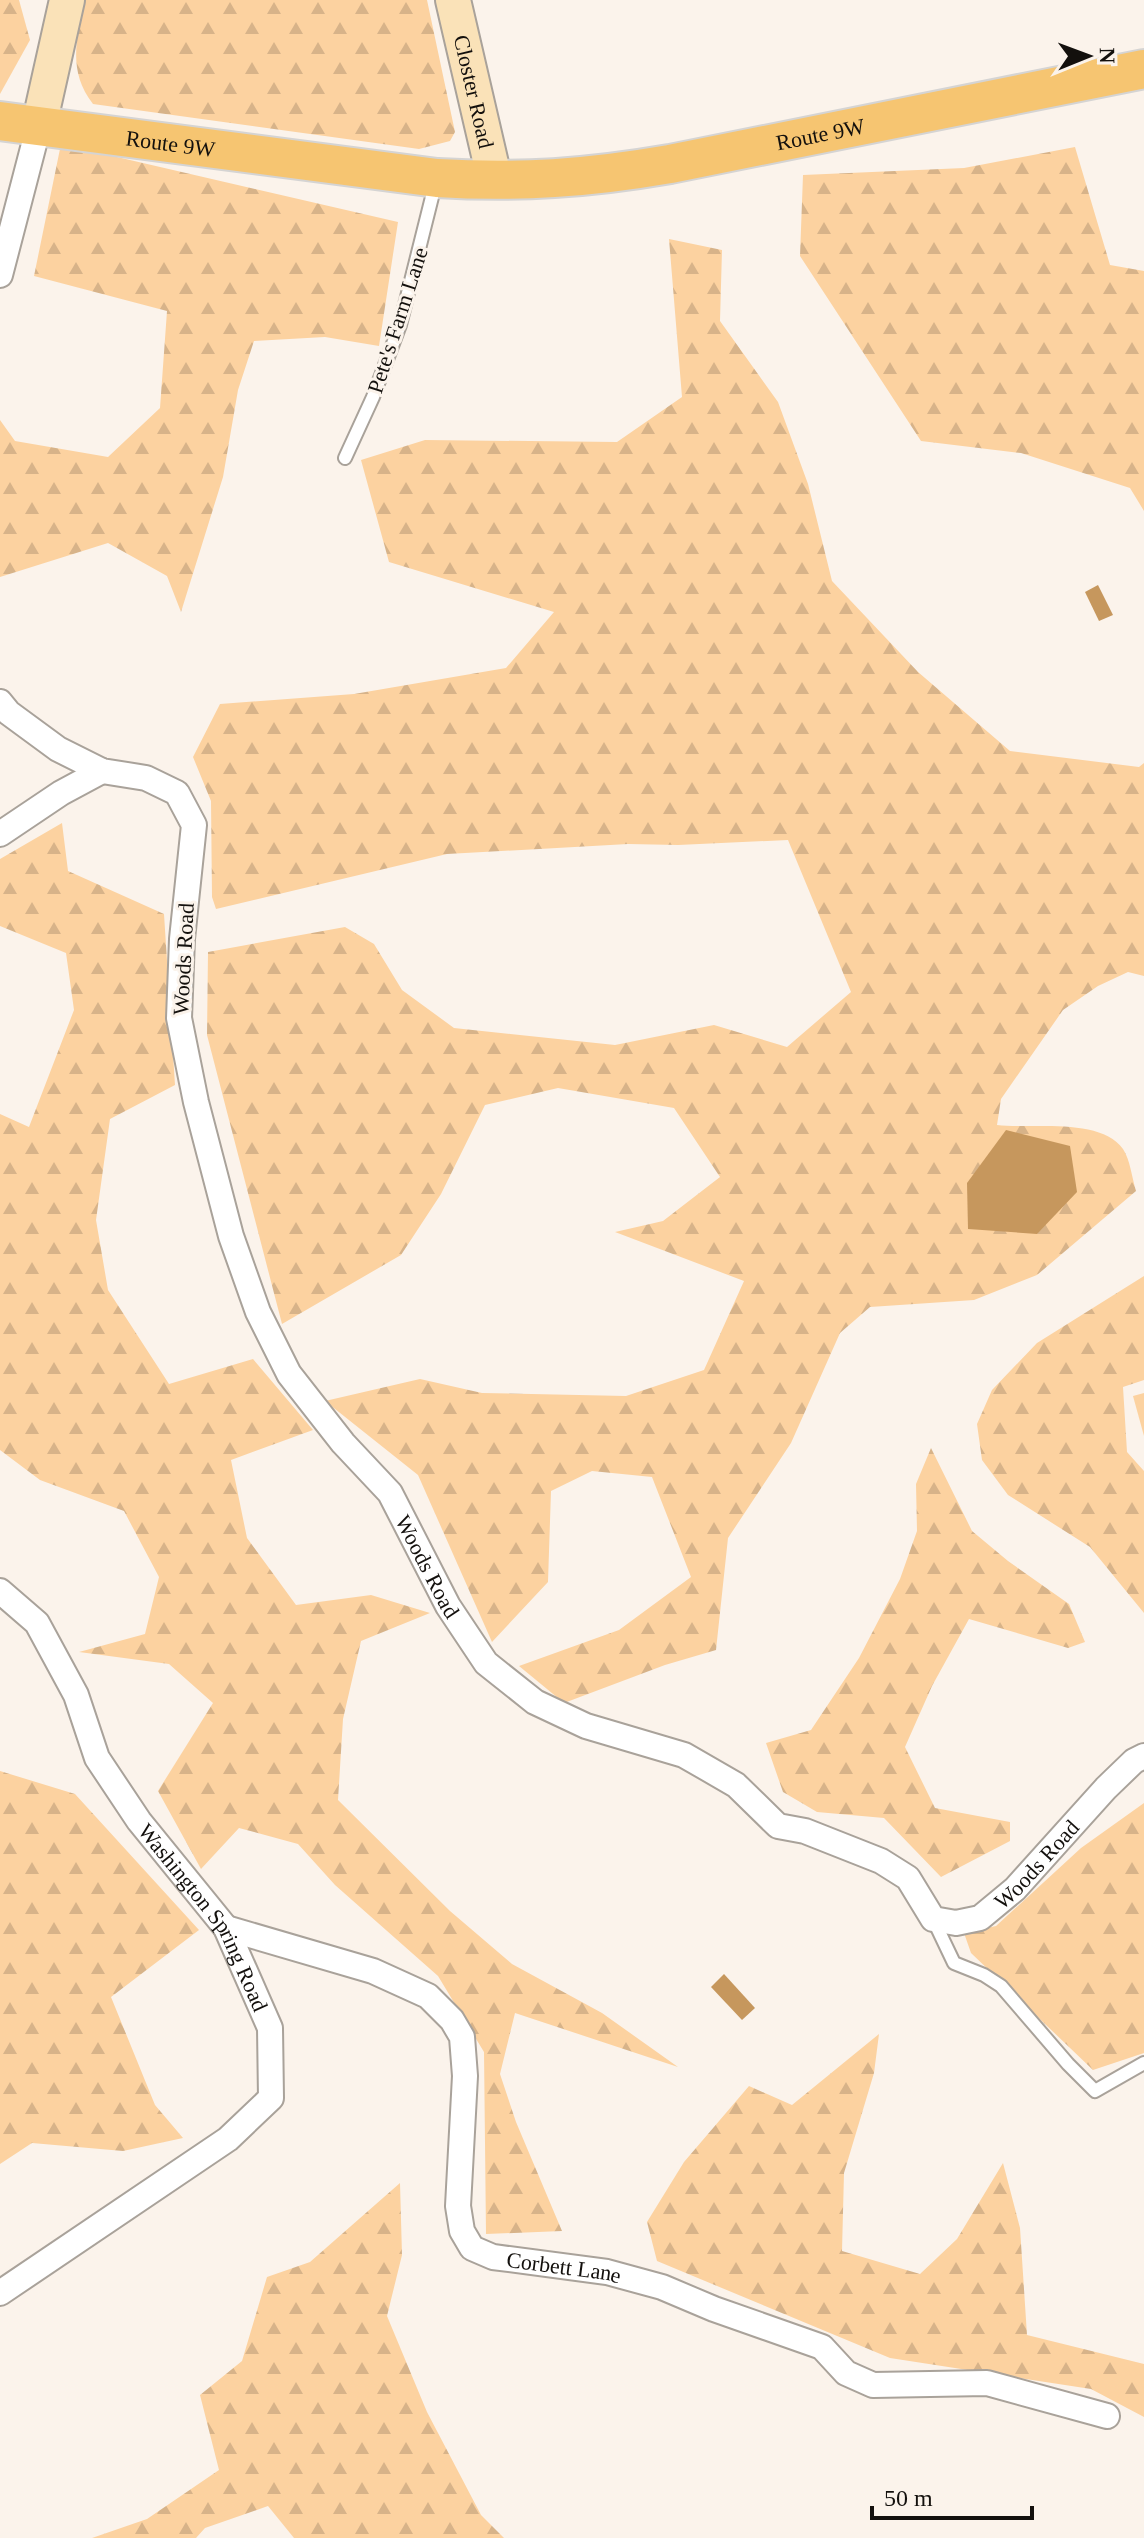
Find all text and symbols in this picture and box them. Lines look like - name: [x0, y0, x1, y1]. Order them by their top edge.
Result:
- north arrow: [1048, 16, 1128, 96]
- street label: Closter Road: [449, 33, 499, 151]
- text: N: [1095, 47, 1120, 64]
- street label: Route 9W: [774, 113, 867, 155]
- street label: Route 9W: [124, 126, 217, 162]
- street label: Pete's Farm Lane: [362, 244, 433, 396]
- street label: Woods Road: [168, 902, 199, 1016]
- street label: Woods Road: [390, 1511, 464, 1623]
- street label: Woods Road: [989, 1815, 1084, 1914]
- street label: Washington Spring Road: [133, 1819, 273, 2015]
- street label: Corbett Lane: [505, 2247, 624, 2288]
- scale bar: [872, 2470, 1032, 2520]
- text: 50 m: [884, 2485, 933, 2511]

